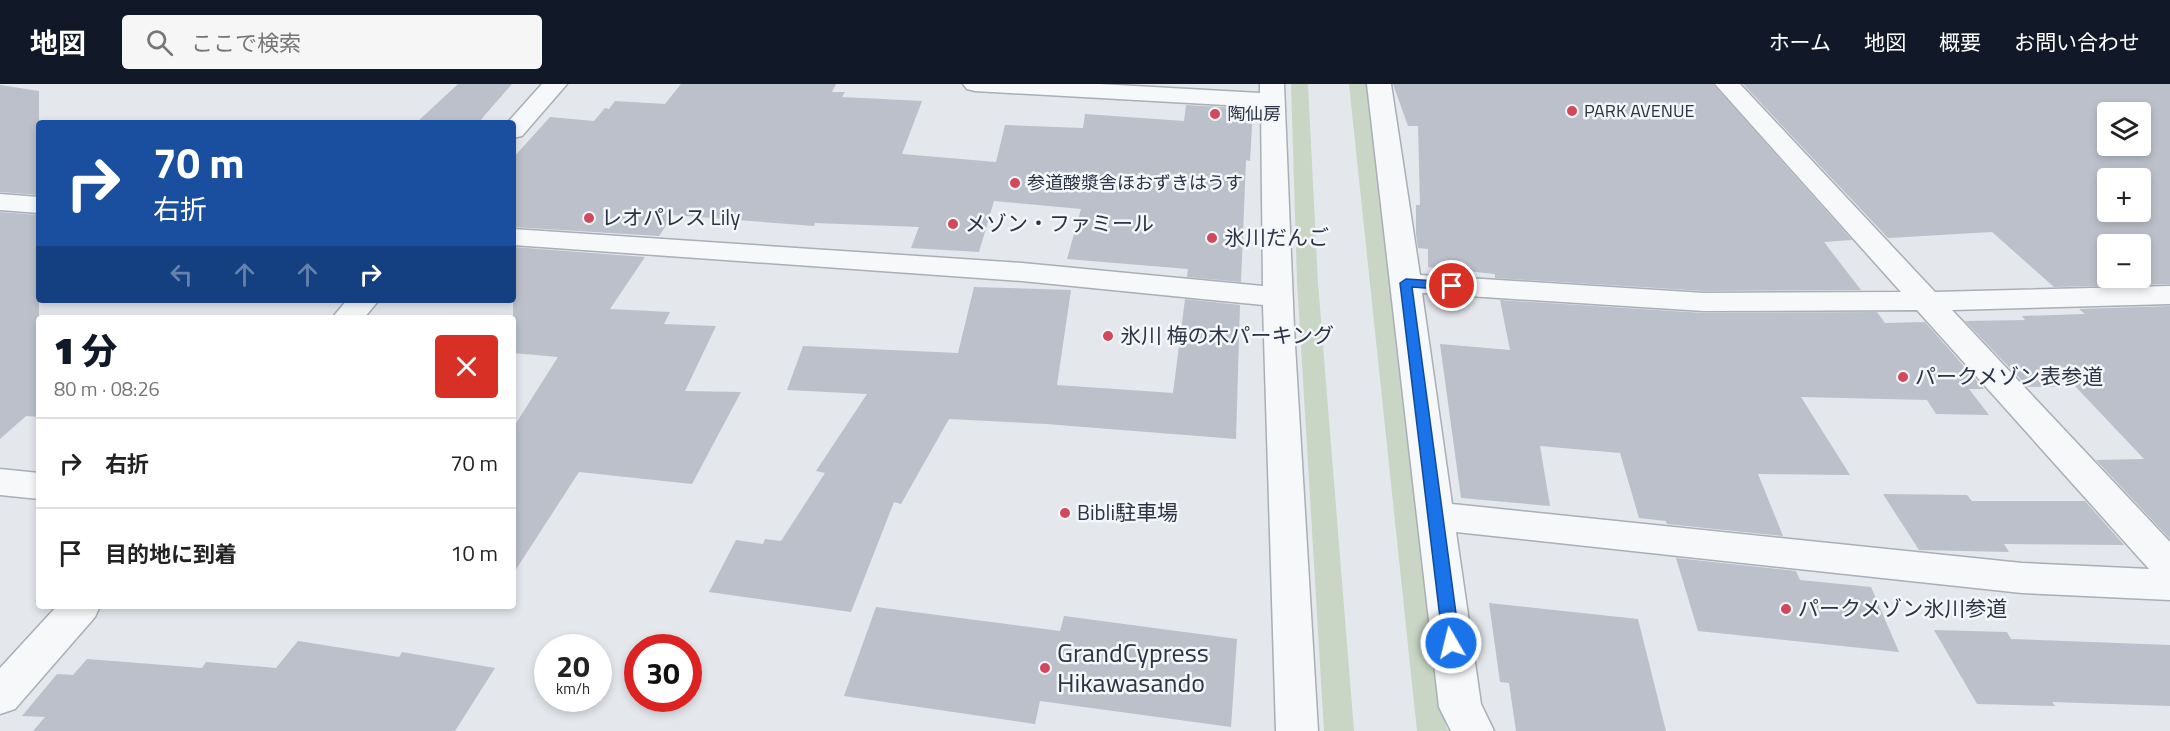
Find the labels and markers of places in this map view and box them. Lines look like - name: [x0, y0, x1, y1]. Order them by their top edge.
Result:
- place label: PARK AVENUE: [1584, 97, 1695, 124]
- place label: 陶仙房: [1227, 100, 1281, 127]
- marker: PARK AVENUE: [1565, 104, 1579, 118]
- marker: 陶仙房: [1208, 107, 1222, 121]
- place label: 参道酸漿舎ほおずきはうす: [1027, 169, 1243, 196]
- marker: 参道酸漿舎ほおずきはうす: [1008, 176, 1022, 190]
- place label: レオパレス Lily: [601, 201, 740, 233]
- place label: メゾン・ファミール: [965, 207, 1154, 239]
- marker: レオパレス Lily: [582, 211, 596, 225]
- marker: メゾン・ファミール: [946, 217, 960, 231]
- place label: 氷川だんご: [1224, 221, 1329, 253]
- marker: 氷川だんご: [1205, 231, 1219, 245]
- pin: [1426, 260, 1477, 311]
- place label: 氷川 梅の木パーキング: [1120, 319, 1334, 351]
- marker: 氷川 梅の木パーキング: [1101, 329, 1115, 343]
- place label: パークメゾン表参道: [1915, 360, 2103, 392]
- marker: パークメゾン表参道: [1896, 370, 1910, 384]
- place label: Bibli駐車場: [1077, 496, 1178, 528]
- marker: Bibli駐車場: [1058, 506, 1072, 520]
- place label: パークメゾン氷川参道: [1798, 592, 2007, 624]
- marker: パークメゾン氷川参道: [1779, 602, 1793, 616]
- place label: GrandCypress Hikawasando: [1057, 633, 1209, 702]
- marker: GrandCypress Hikawasando: [1038, 661, 1052, 675]

